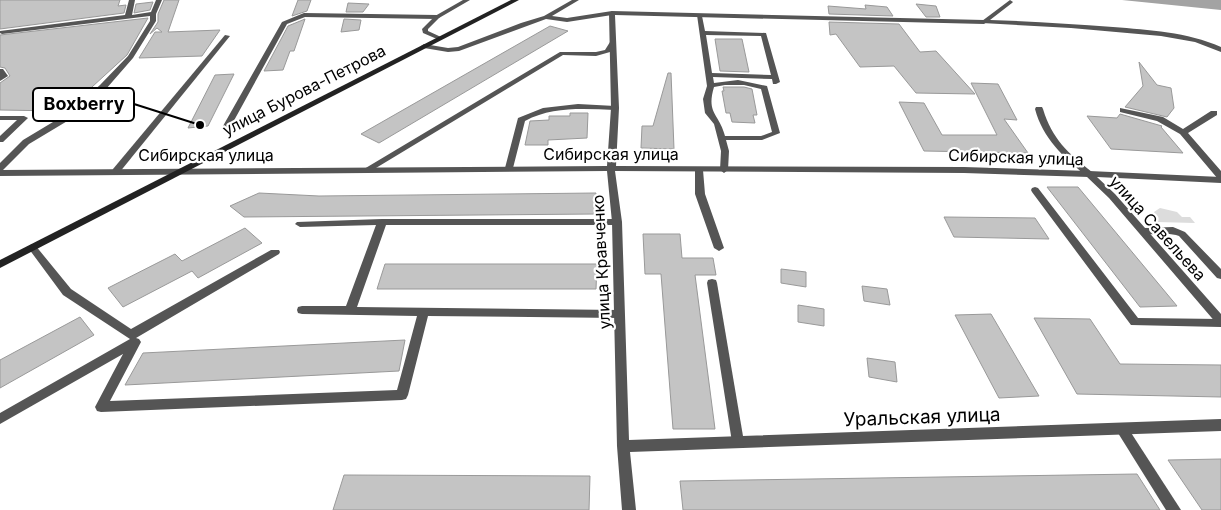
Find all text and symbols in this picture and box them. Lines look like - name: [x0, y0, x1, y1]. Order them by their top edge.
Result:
- street label: улица Бурова-Петрова: [219, 40, 389, 140]
- callout: Boxberry: [33, 88, 134, 121]
- text: Boxberry: [43, 93, 125, 114]
- street label: Сибирская улица: [543, 144, 679, 164]
- street label: Сибирская улица: [138, 145, 274, 165]
- street label: Сибирская улица: [948, 145, 1084, 169]
- street label: улица Савельева: [1106, 171, 1210, 285]
- street label: улица Кравченко: [587, 194, 615, 330]
- street label: Уральская улица: [843, 403, 1001, 431]

